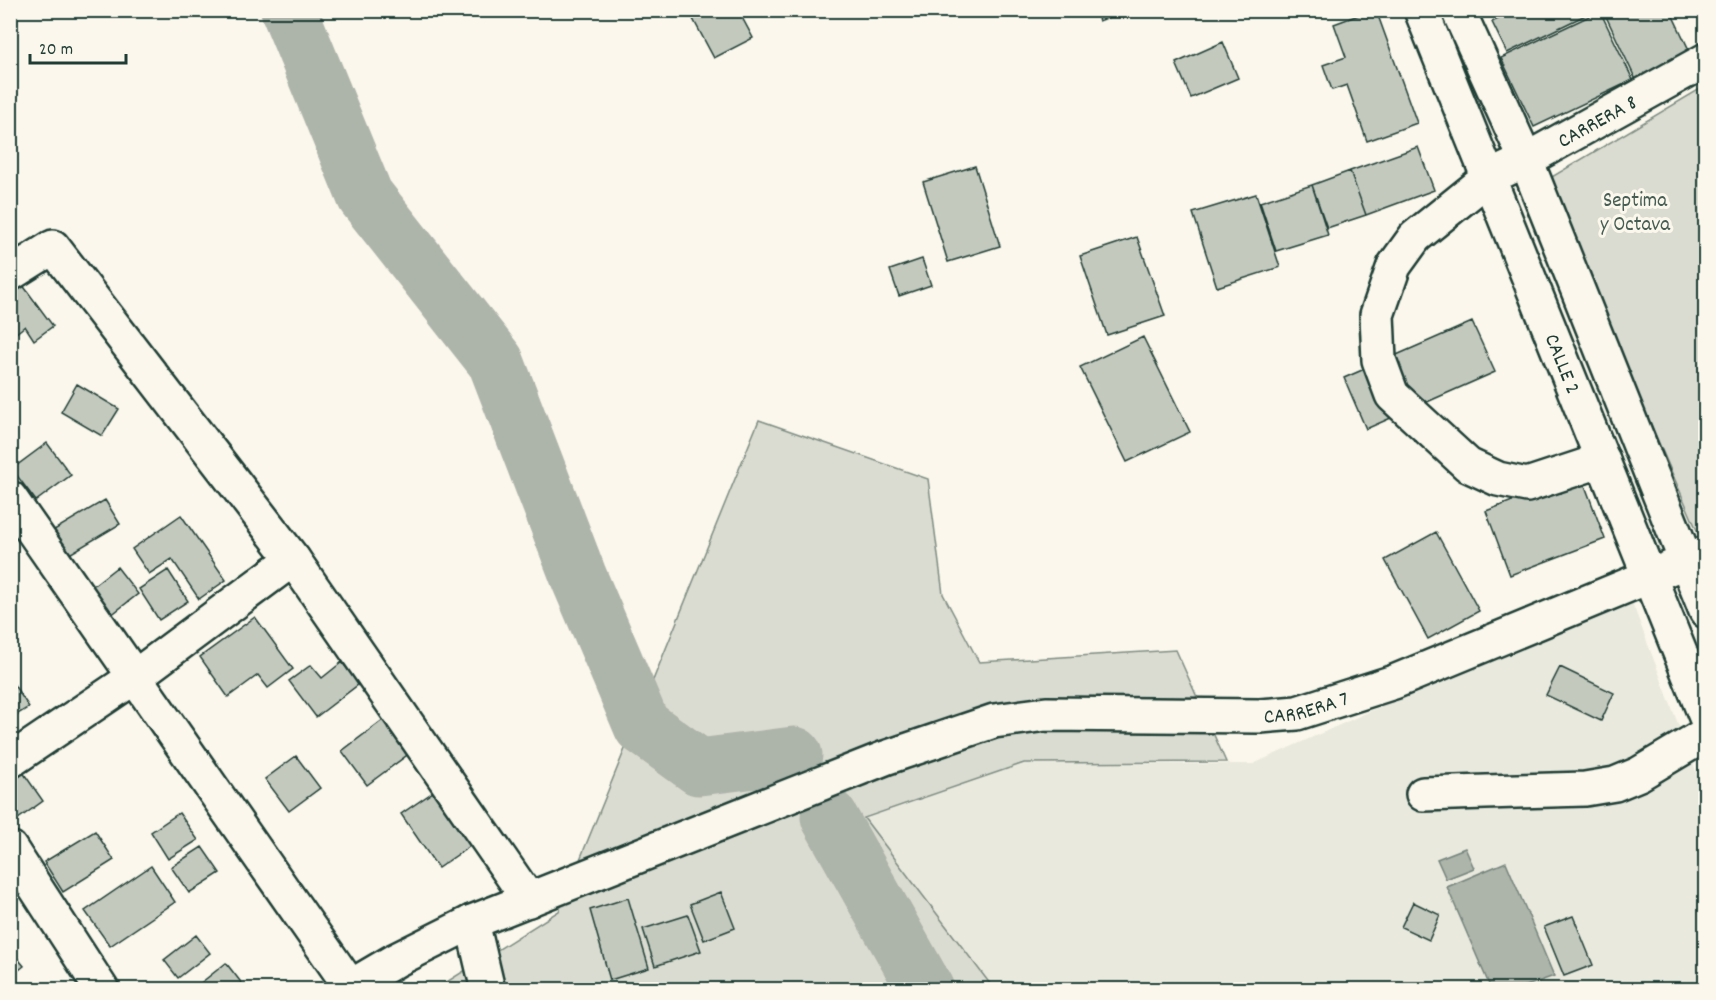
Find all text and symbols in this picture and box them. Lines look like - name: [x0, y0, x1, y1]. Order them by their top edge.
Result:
- scale bar: [30, 27, 126, 65]
- text: 20 m: [39, 38, 73, 63]
- street label: CARRERA 8: [1553, 89, 1643, 157]
- park label: Septima y Octava: [1600, 187, 1671, 241]
- street label: CALLE 2: [1535, 330, 1586, 399]
- street label: CARRERA 7: [1263, 685, 1353, 734]

